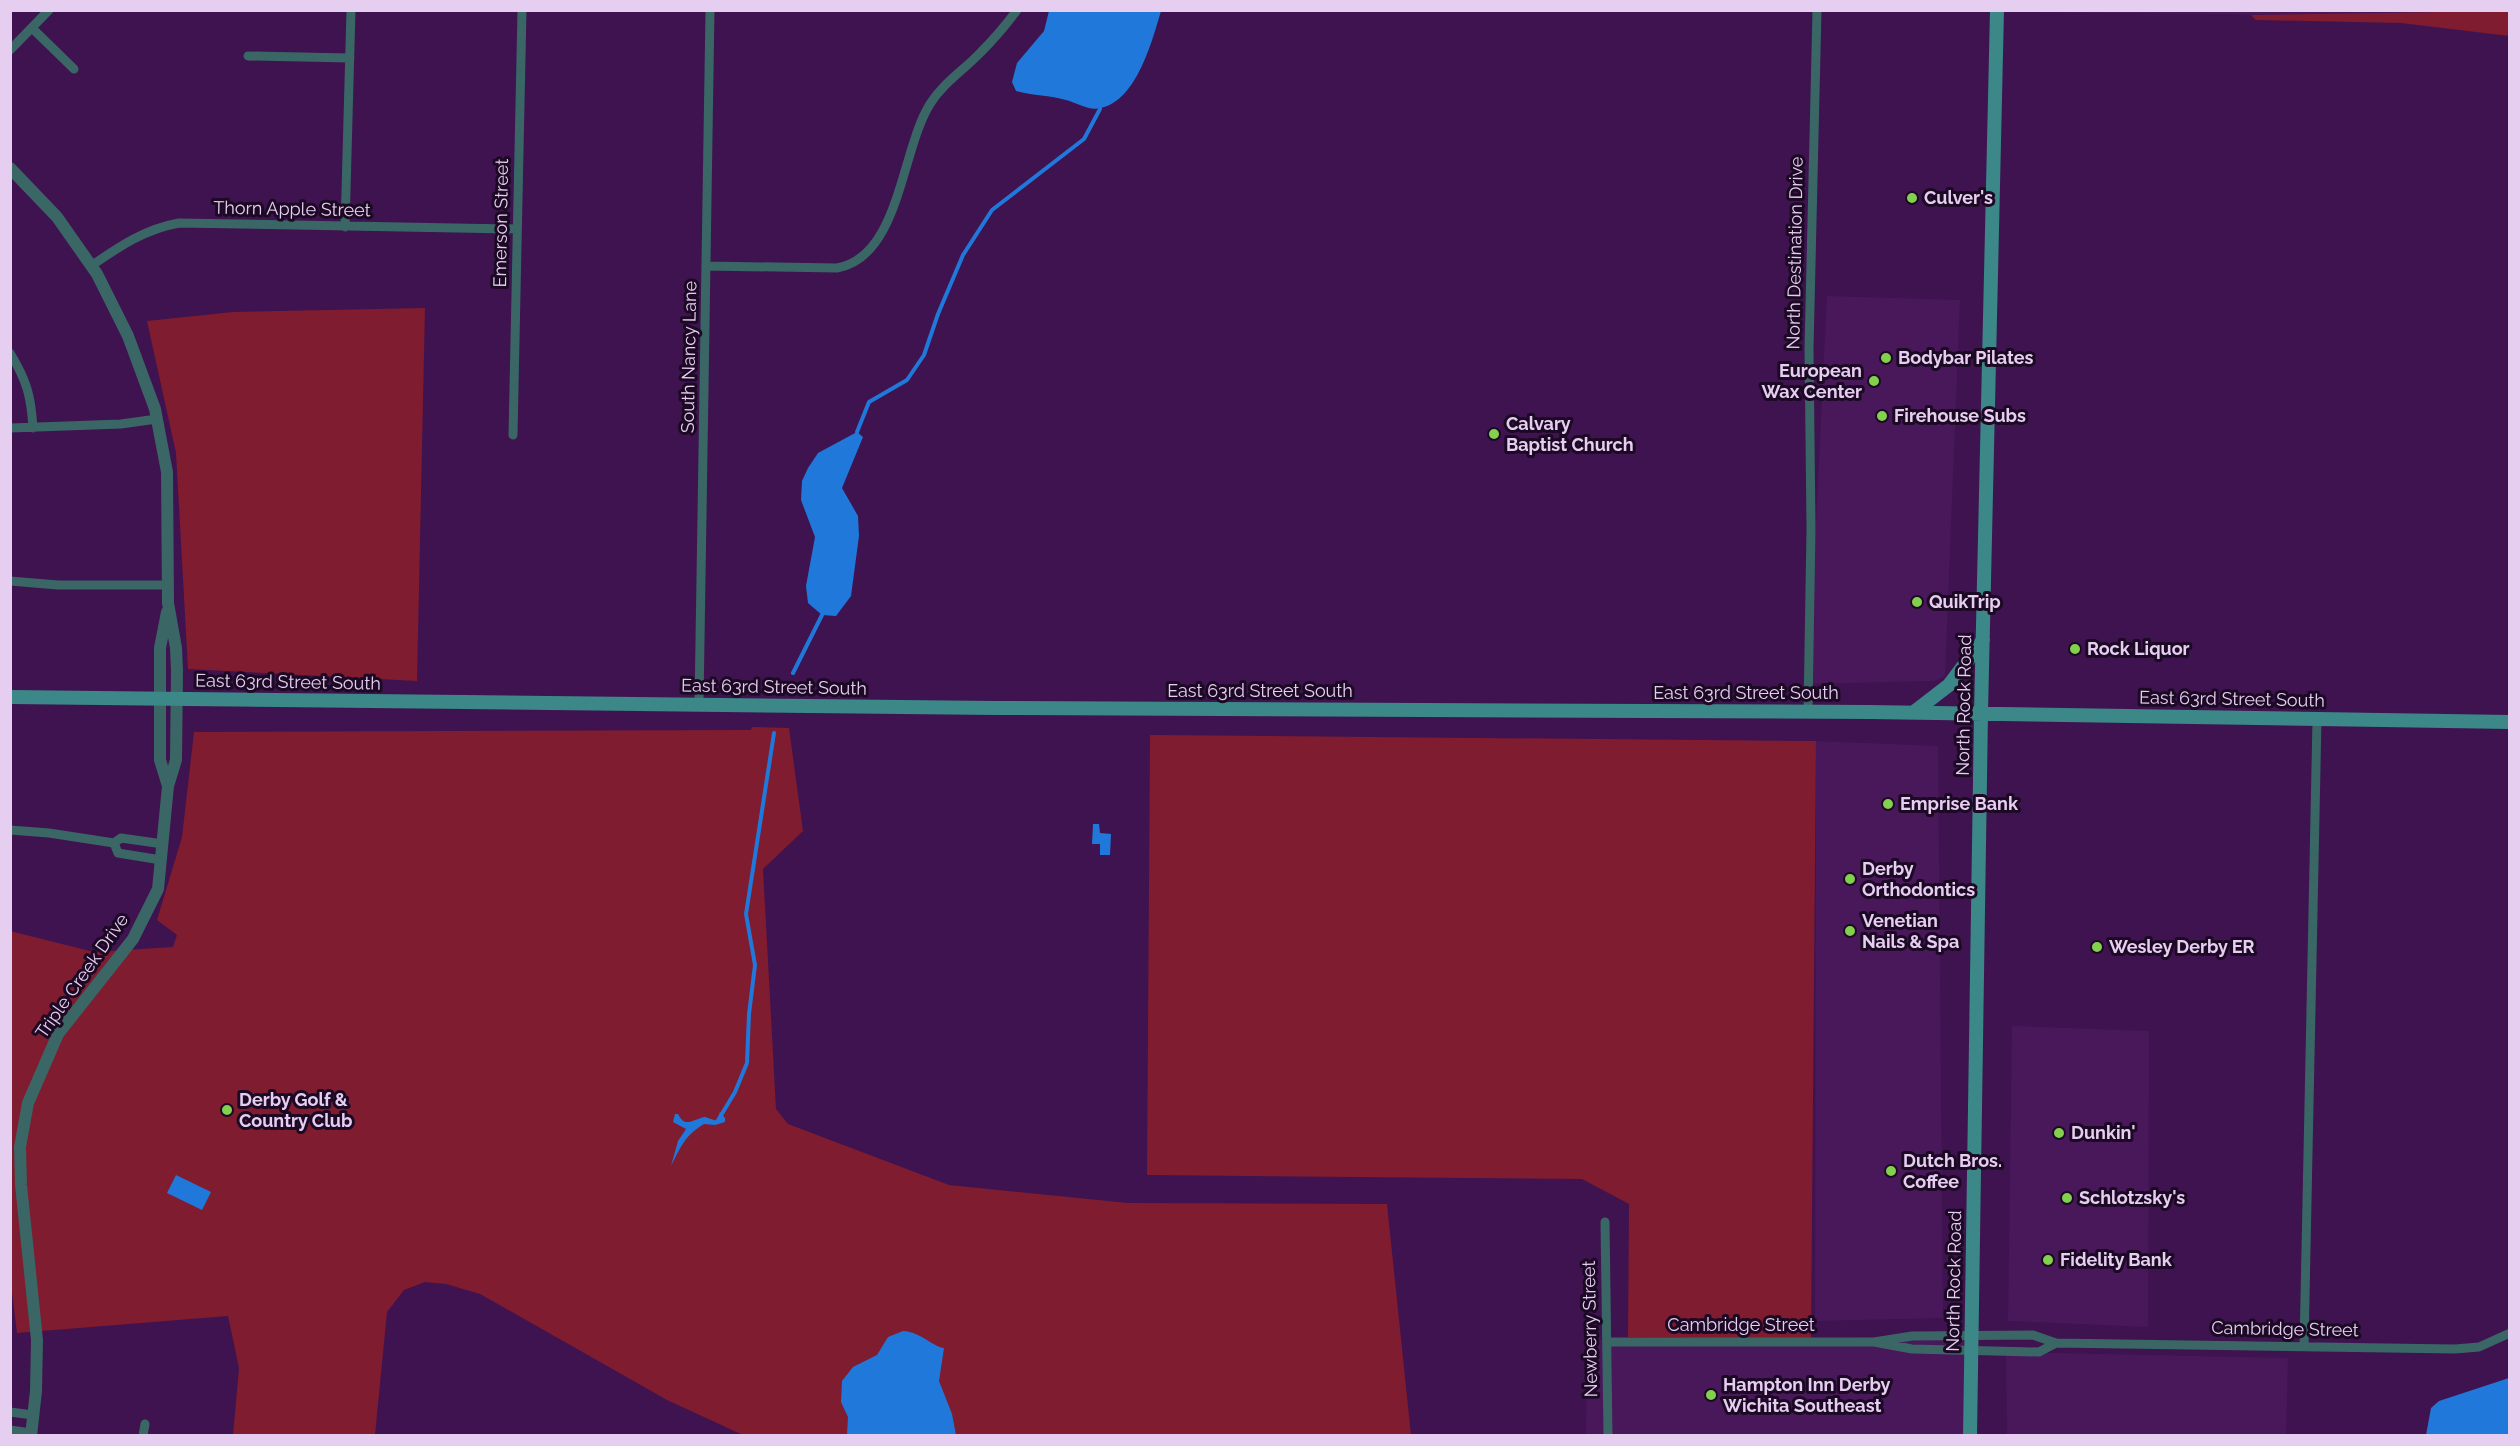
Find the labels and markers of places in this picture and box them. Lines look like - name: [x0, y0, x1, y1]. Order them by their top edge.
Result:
- place label: Culver's: [1924, 187, 1993, 208]
- marker: Culver's: [1905, 191, 1919, 205]
- place label: Bodybar Pilates: [1898, 347, 2034, 368]
- marker: Bodybar Pilates: [1879, 351, 1893, 365]
- place label: European Wax Center: [1761, 360, 1862, 402]
- marker: European Wax Center: [1867, 374, 1881, 388]
- place label: Firehouse Subs: [1894, 405, 2026, 426]
- marker: Firehouse Subs: [1875, 409, 1889, 423]
- place label: Calvary Baptist Church: [1506, 413, 1634, 455]
- marker: Calvary Baptist Church: [1487, 427, 1501, 441]
- place label: QuikTrip: [1929, 591, 2001, 612]
- marker: QuikTrip: [1910, 595, 1924, 609]
- place label: Rock Liquor: [2087, 638, 2190, 659]
- marker: Rock Liquor: [2068, 642, 2082, 656]
- place label: Emprise Bank: [1900, 793, 2019, 814]
- marker: Emprise Bank: [1881, 797, 1895, 811]
- place label: Derby Orthodontics: [1862, 858, 1975, 900]
- marker: Derby Orthodontics: [1843, 872, 1857, 886]
- place label: Venetian Nails & Spa: [1862, 910, 1959, 952]
- marker: Venetian Nails & Spa: [1843, 924, 1857, 938]
- place label: Wesley Derby ER: [2109, 936, 2255, 957]
- marker: Wesley Derby ER: [2090, 940, 2104, 954]
- place label: Derby Golf & Country Club: [239, 1089, 352, 1131]
- marker: Derby Golf & Country Club: [220, 1103, 234, 1117]
- place label: Dunkin': [2071, 1122, 2135, 1143]
- marker: Dunkin': [2052, 1126, 2066, 1140]
- place label: Dutch Bros. Coffee: [1903, 1150, 2002, 1192]
- marker: Dutch Bros. Coffee: [1884, 1164, 1898, 1178]
- place label: Schlotzsky's: [2079, 1187, 2185, 1208]
- marker: Schlotzsky's: [2060, 1191, 2074, 1205]
- place label: Fidelity Bank: [2060, 1249, 2173, 1270]
- marker: Fidelity Bank: [2041, 1253, 2055, 1267]
- place label: Hampton Inn Derby Wichita Southeast: [1723, 1374, 1890, 1416]
- marker: Hampton Inn Derby Wichita Southeast: [1704, 1388, 1718, 1402]

